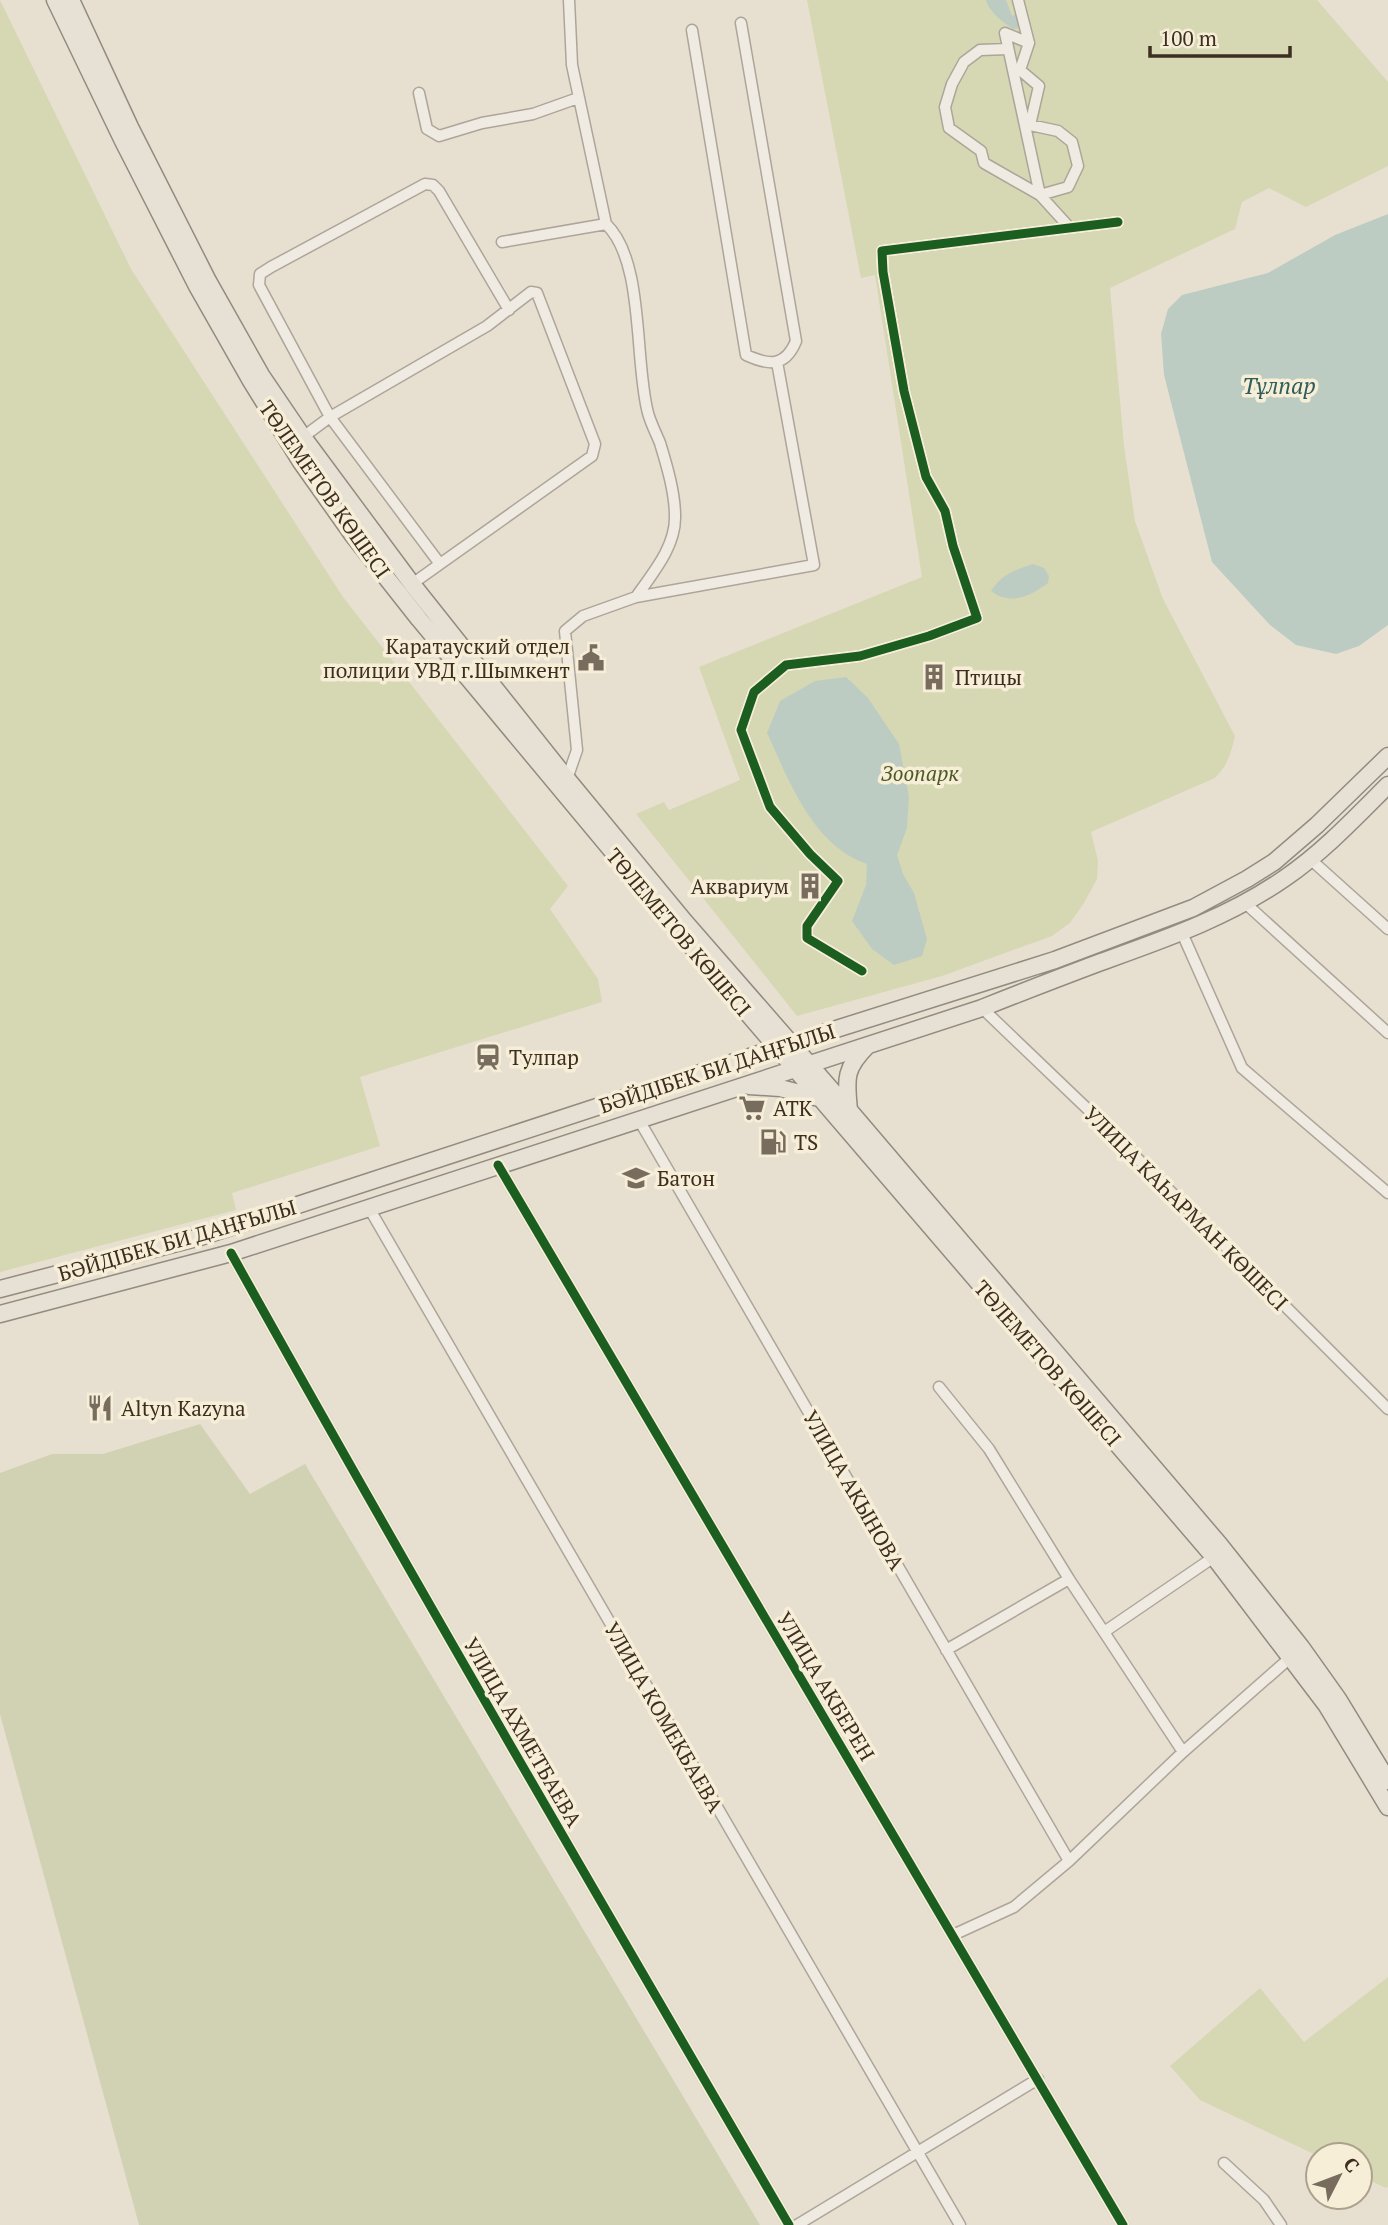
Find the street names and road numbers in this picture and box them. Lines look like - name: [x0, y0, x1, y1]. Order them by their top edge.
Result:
- street label: ТӨЛЕМЕТОВ КӨШЕСІ: [253, 395, 397, 583]
- street label: ТӨЛЕМЕТОВ КӨШЕСІ: [600, 842, 758, 1022]
- street label: БӘЙДІБЕК БИ ДАҢҒЫЛЫ: [595, 1017, 839, 1119]
- street label: УЛИЦА КАҺАРМАН КӨШЕСІ: [1078, 1100, 1294, 1316]
- street label: БӘЙДІБЕК БИ ДАҢҒЫЛЫ: [55, 1193, 300, 1287]
- street label: ТӨЛЕМЕТОВ КӨШЕСІ: [968, 1274, 1128, 1452]
- street label: УЛИЦА АКЫНОВА: [797, 1405, 911, 1576]
- street label: УЛИЦА АКБЕРЕН: [770, 1606, 882, 1766]
- street label: УЛИЦА КОМЕКБАЕВА: [598, 1617, 730, 1818]
- street label: УЛИЦА АХМЕТБАЕВА: [457, 1632, 589, 1832]

